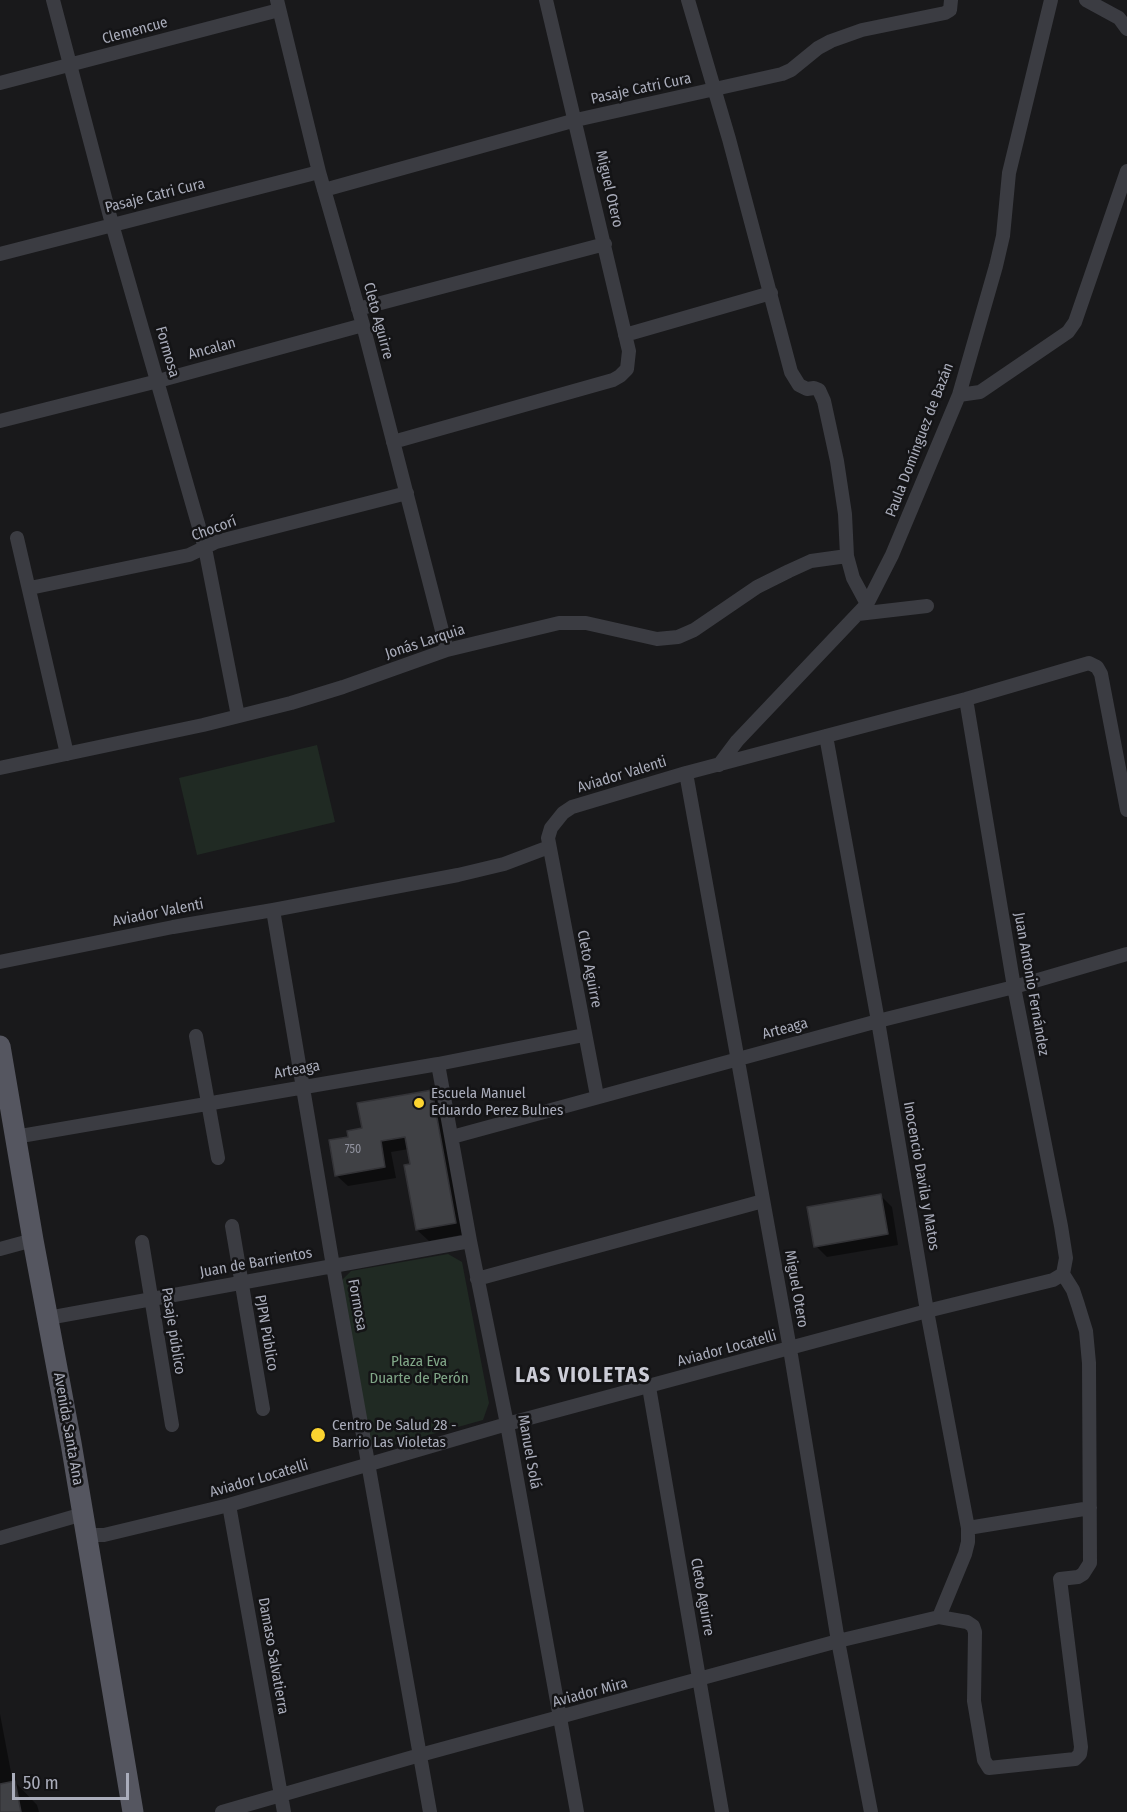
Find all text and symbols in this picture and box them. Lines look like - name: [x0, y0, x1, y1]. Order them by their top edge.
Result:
- street label: Clemencue: [100, 14, 170, 48]
- street label: Pasaje Catri Cura: [589, 70, 693, 108]
- street label: Miguel Otero: [591, 149, 627, 229]
- street label: Pasaje Catri Cura: [103, 175, 207, 217]
- street label: Cleto Aguirre: [359, 281, 397, 361]
- street label: Formosa: [151, 324, 183, 380]
- street label: Ancalan: [186, 334, 238, 364]
- street label: Paula Domínguez de Bazán: [882, 360, 958, 520]
- street label: Chocorí: [189, 513, 239, 545]
- street label: Jonás Larquia: [383, 621, 467, 663]
- street label: Aviador Valenti: [575, 753, 669, 797]
- street label: Aviador Valenti: [111, 895, 205, 931]
- street label: Juan Antonio Fernández: [1010, 911, 1052, 1057]
- street label: Cleto Aguirre: [573, 929, 605, 1009]
- street label: Arteaga: [760, 1014, 810, 1044]
- street label: Arteaga: [273, 1057, 321, 1083]
- place label: Escuela Manuel Eduardo Perez Bulnes: [431, 1085, 563, 1120]
- marker: Escuela Manuel Eduardo Perez Bulnes: [412, 1096, 426, 1110]
- street label: Inocencio Davila y Matos: [899, 1100, 943, 1252]
- house number: 750: [345, 1143, 361, 1157]
- street label: Juan de Barrientos: [198, 1244, 314, 1282]
- street label: Miguel Otero: [780, 1249, 812, 1329]
- street label: Formosa: [344, 1278, 370, 1332]
- street label: Pasaje público: [157, 1286, 189, 1376]
- street label: PJPN Público: [250, 1293, 282, 1373]
- street label: Aviador Locatelli: [675, 1327, 779, 1371]
- park label: Plaza Eva Duarte de Perón: [369, 1353, 469, 1388]
- district label: LAS VIOLETAS: [515, 1363, 651, 1389]
- street label: Avenida Santa Ana: [49, 1371, 87, 1487]
- street label: Manuel Solá: [514, 1413, 544, 1491]
- place label: Centro De Salud 28 - Barrio Las Violetas: [332, 1417, 457, 1452]
- marker: Centro De Salud 28 - Barrio Las Violetas: [309, 1426, 327, 1444]
- street label: Aviador Locatelli: [207, 1456, 311, 1502]
- street label: Cleto Aguirre: [686, 1557, 718, 1637]
- street label: Damaso Salvatierra: [254, 1596, 292, 1716]
- street label: Aviador Mira: [551, 1674, 629, 1712]
- scale bar: [15, 1761, 132, 1799]
- text: 50 m: [23, 1772, 59, 1794]

